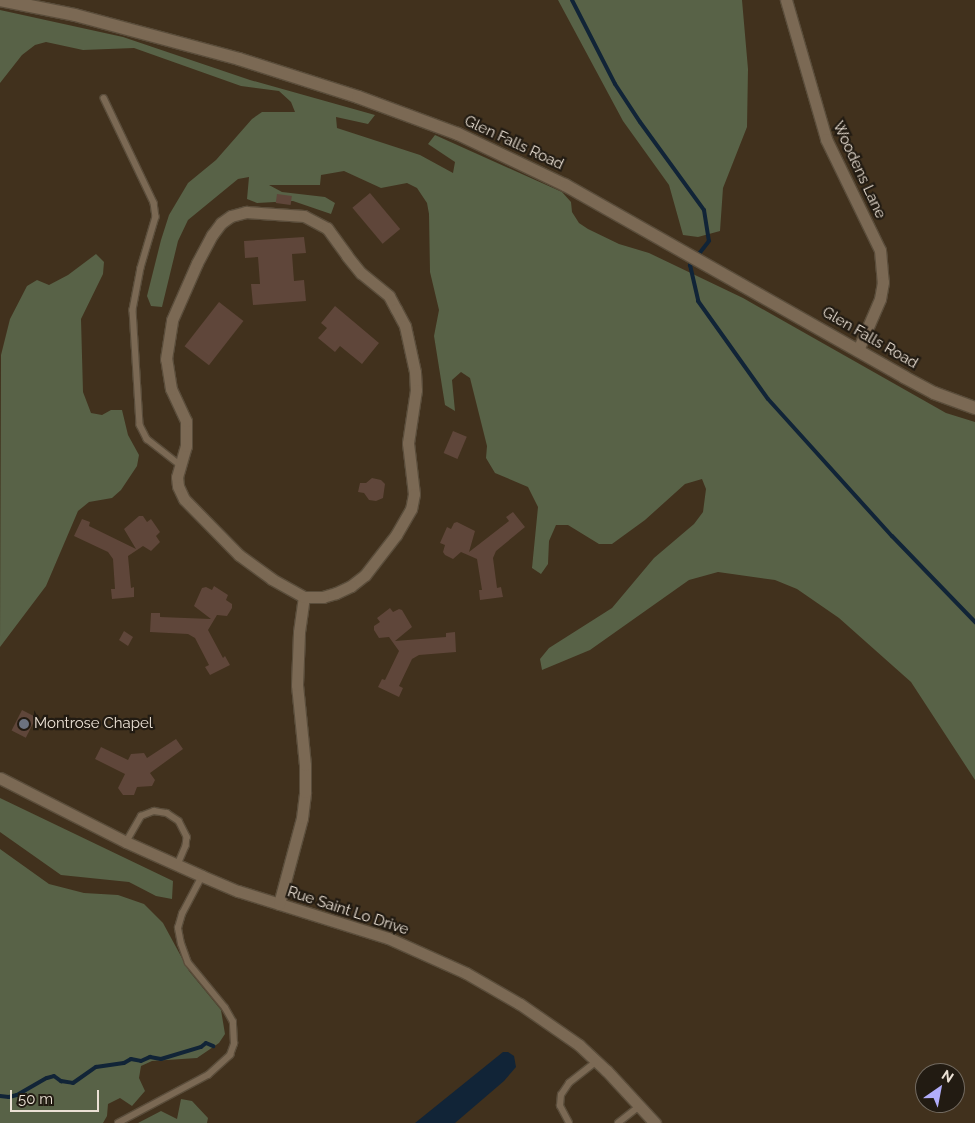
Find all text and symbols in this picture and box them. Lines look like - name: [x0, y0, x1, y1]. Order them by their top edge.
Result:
- street label: Glen Falls Road: [462, 112, 566, 174]
- street label: Woodens Lane: [829, 119, 889, 221]
- street label: Glen Falls Road: [819, 303, 921, 373]
- place label: Montrose Chapel: [34, 715, 153, 733]
- marker: Montrose Chapel: [18, 718, 30, 730]
- street label: Rue Saint Lo Drive: [285, 883, 411, 939]
- north arrow: [915, 1063, 965, 1113]
- text: N: [939, 1067, 956, 1086]
- scale bar: [12, 1080, 101, 1112]
- text: 50 m: [18, 1090, 53, 1108]

